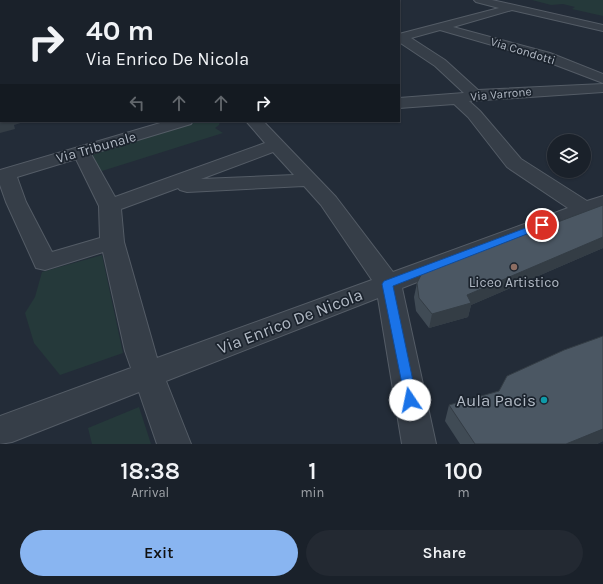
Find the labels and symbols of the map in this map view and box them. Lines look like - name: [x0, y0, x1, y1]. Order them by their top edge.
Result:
- street label: Via Condotti: [489, 34, 557, 68]
- street label: Via Varrone: [470, 84, 532, 104]
- street label: Via Tribunale: [54, 128, 138, 167]
- pin: [525, 208, 559, 242]
- marker: Liceo Artistico: [509, 262, 519, 272]
- place label: Liceo Artistico: [469, 274, 559, 291]
- street label: Via Enrico De Nicola: [215, 284, 365, 358]
- position arrow: [389, 379, 431, 421]
- place label: Aula Pacis: [456, 390, 536, 410]
- marker: Aula Pacis: [539, 395, 549, 405]

